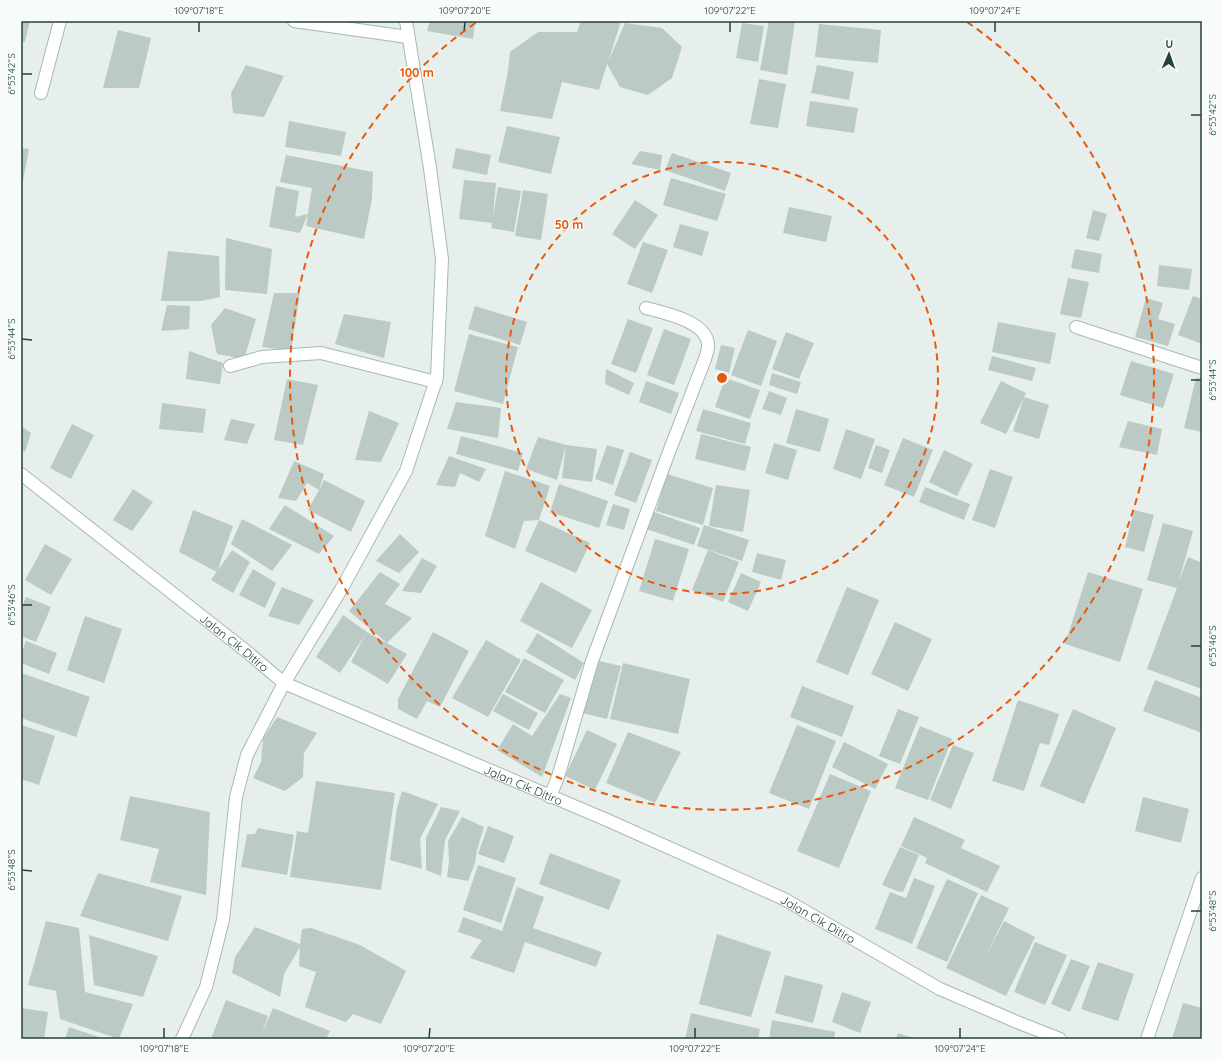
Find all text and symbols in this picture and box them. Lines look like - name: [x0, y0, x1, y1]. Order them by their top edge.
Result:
- text: 109°07'18"E: [174, 4, 224, 17]
- text: 109°07'20"E: [439, 4, 491, 17]
- text: 109°07'22"E: [704, 4, 756, 17]
- text: 109°07'24"E: [969, 4, 1021, 17]
- north arrow: [1149, 34, 1189, 74]
- text: U: [1165, 37, 1173, 51]
- text: 6°53'42"S: [5, 53, 18, 95]
- text: 100 m: [400, 65, 434, 80]
- text: 6°53'42"S: [1206, 94, 1219, 136]
- text: 50 m: [555, 217, 583, 232]
- text: 6°53'44"S: [5, 318, 18, 360]
- text: 6°53'44"S: [1206, 359, 1219, 401]
- centre of rings: [715, 371, 729, 385]
- text: 6°53'46"S: [5, 584, 18, 626]
- street label: Jalan Cik Ditiro: [197, 610, 272, 675]
- text: 6°53'46"S: [1206, 625, 1219, 667]
- street label: Jalan Cik Ditiro: [482, 761, 565, 808]
- text: 6°53'48"S: [5, 849, 18, 891]
- text: 6°53'48"S: [1206, 890, 1219, 932]
- street label: Jalan Cik Ditiro: [778, 891, 858, 946]
- text: 109°07'18"E: [139, 1042, 189, 1055]
- text: 109°07'20"E: [403, 1042, 455, 1055]
- text: 109°07'22"E: [669, 1042, 721, 1055]
- text: 109°07'24"E: [934, 1042, 986, 1055]

